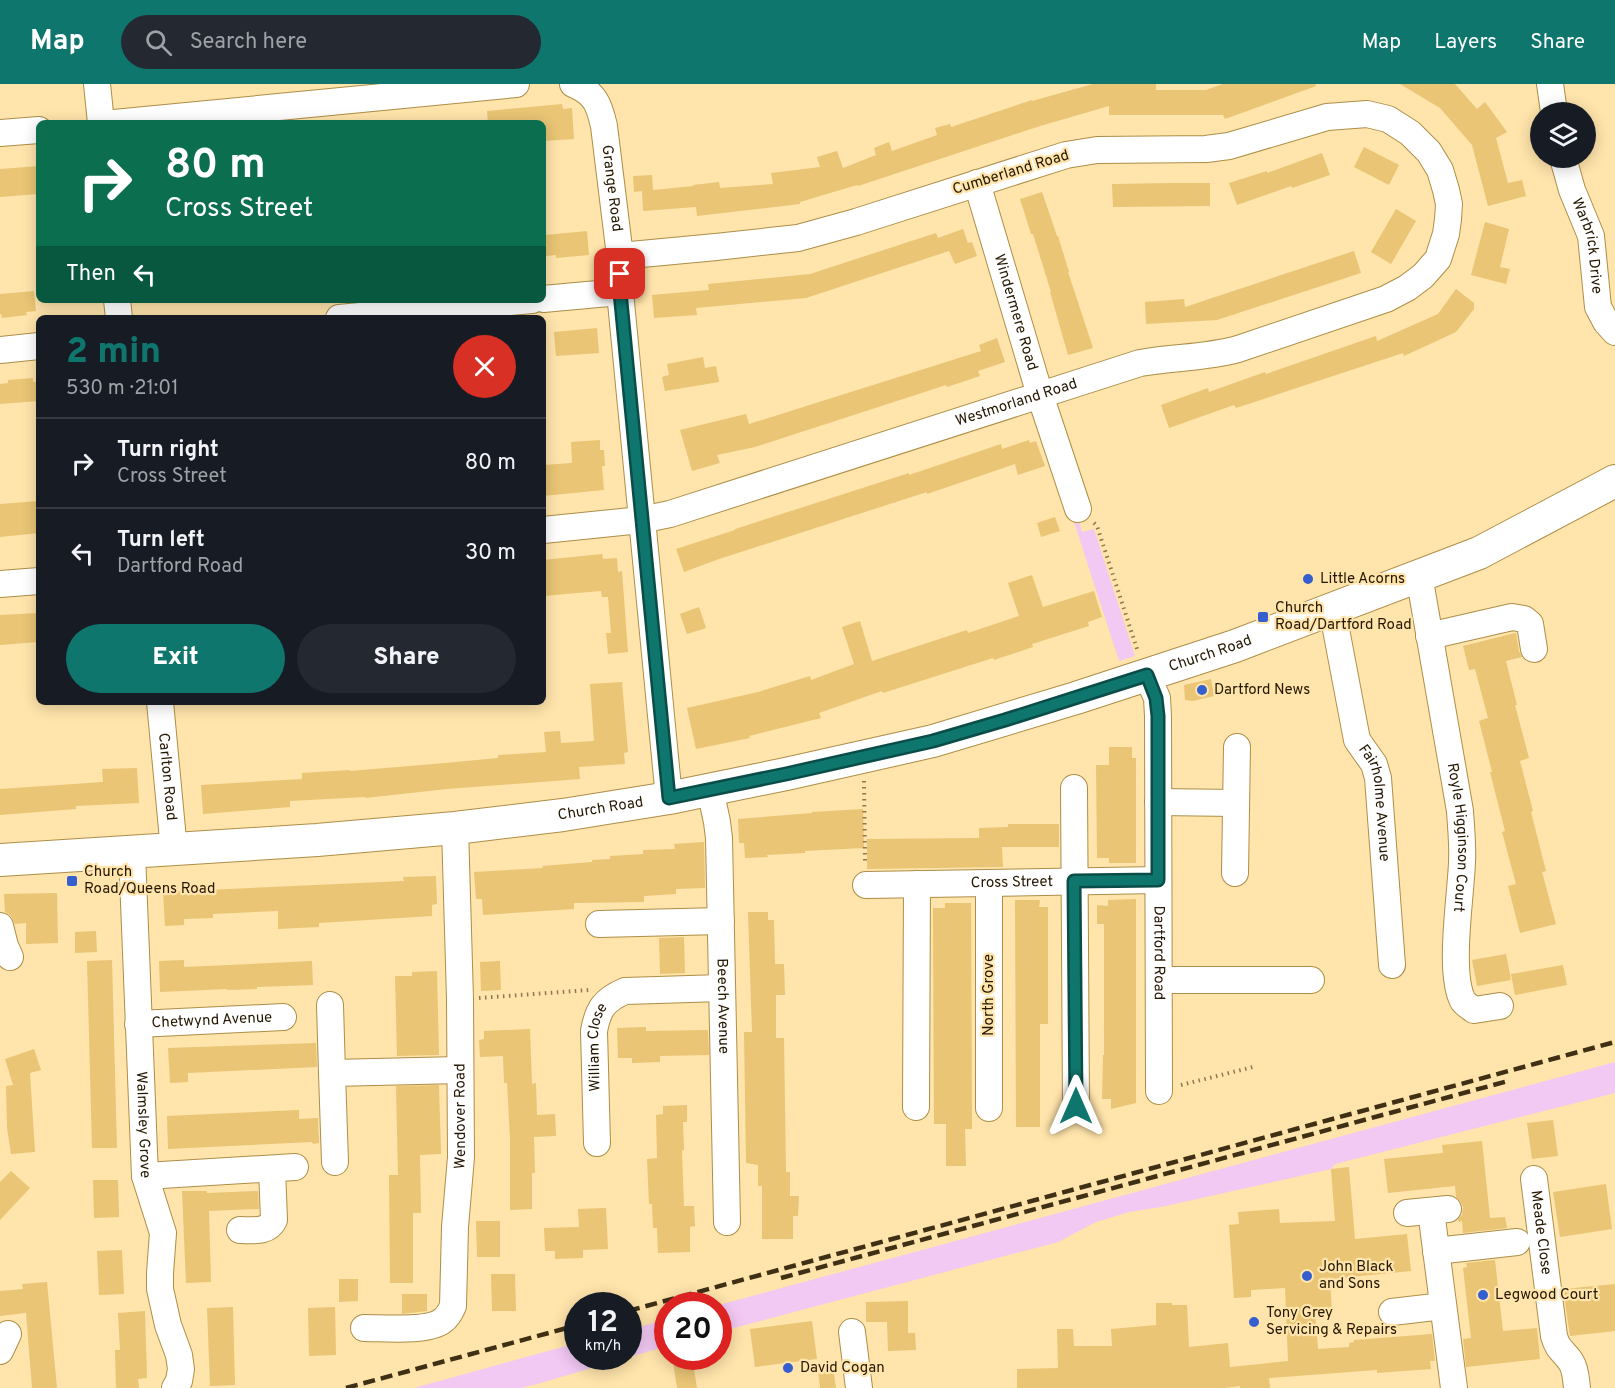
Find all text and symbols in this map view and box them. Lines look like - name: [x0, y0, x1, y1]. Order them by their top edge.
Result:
- search box: [121, 15, 541, 69]
- text: Map: [30, 24, 85, 60]
- icon: search: [142, 26, 175, 59]
- text: Search here: [190, 29, 307, 56]
- text: Map: [1362, 29, 1401, 56]
- text: Layers: [1434, 29, 1497, 56]
- text: Share: [1530, 29, 1585, 56]
- map controls: [1530, 102, 1596, 168]
- button: layers: [1530, 102, 1596, 168]
- text: 80 m: [165, 140, 266, 193]
- icon: right: [66, 144, 144, 222]
- street label: Grange Road: [597, 144, 626, 233]
- street label: Cumberland Road: [950, 146, 1072, 200]
- text: Cross Street: [165, 192, 313, 226]
- street label: Warbrick Drive: [1567, 195, 1606, 295]
- pin: [594, 248, 645, 299]
- street label: Windermere Road: [989, 252, 1042, 373]
- icon: arrive: [603, 257, 636, 290]
- icon: left: [128, 258, 161, 291]
- text: Then: [66, 261, 116, 288]
- text: 2 min: [66, 330, 161, 376]
- button: close: [453, 335, 516, 398]
- street label: Westmorland Road: [953, 374, 1080, 431]
- text: 530 m · 21:01: [66, 376, 179, 402]
- text: Turn right: [117, 437, 219, 464]
- icon: right: [66, 447, 99, 480]
- text: 80 m: [465, 450, 516, 477]
- text: Cross Street: [117, 464, 227, 490]
- text: Turn left: [117, 527, 205, 554]
- icon: left: [66, 537, 99, 570]
- text: 30 m: [465, 540, 516, 567]
- text: Dartford Road: [117, 554, 243, 580]
- place label: Little Acorns: [1320, 570, 1405, 589]
- marker: Little Acorns: [1301, 572, 1315, 586]
- place label: Church Road/Dartford Road: [1275, 599, 1412, 635]
- marker: Church Road/Dartford Road: [1256, 610, 1270, 624]
- button: Exit: [66, 624, 285, 693]
- button: Share: [297, 624, 516, 693]
- street label: Church Road: [1166, 631, 1254, 677]
- place label: Dartford News: [1214, 681, 1310, 700]
- marker: Dartford News: [1195, 683, 1209, 697]
- street label: Carlton Road: [153, 732, 181, 821]
- street label: Fairholme Avenue: [1354, 741, 1394, 862]
- street label: Royle Higginson Court: [1442, 761, 1472, 913]
- street label: Church Road: [557, 793, 645, 825]
- place label: Church Road/Queens Road: [84, 863, 215, 899]
- street label: Cross Street: [971, 872, 1053, 893]
- marker: Church Road/Queens Road: [65, 874, 79, 888]
- street label: Dartford Road: [1149, 905, 1168, 1000]
- street label: North Grove: [980, 954, 999, 1036]
- street label: Beech Avenue: [712, 958, 733, 1054]
- street label: William Close: [584, 999, 612, 1092]
- street label: Chetwynd Avenue: [151, 1008, 273, 1033]
- street label: Wendover Road: [450, 1063, 471, 1170]
- street label: Walmsley Grove: [131, 1071, 155, 1179]
- position arrow: [1044, 1074, 1108, 1138]
- street label: Meade Close: [1526, 1189, 1556, 1276]
- place label: John Black and Sons: [1319, 1258, 1394, 1294]
- marker: John Black and Sons: [1300, 1269, 1314, 1283]
- place label: Legwood Court: [1495, 1286, 1598, 1305]
- marker: Legwood Court: [1476, 1288, 1490, 1302]
- speed limit sign: 20: [654, 1292, 732, 1370]
- place label: Tony Grey Servicing & Repairs: [1266, 1304, 1397, 1340]
- text: 12: [588, 1305, 618, 1342]
- marker: Tony Grey Servicing & Repairs: [1247, 1315, 1261, 1329]
- text: km/h: [585, 1337, 621, 1356]
- place label: David Cogan: [800, 1359, 885, 1378]
- marker: David Cogan: [781, 1361, 795, 1375]

